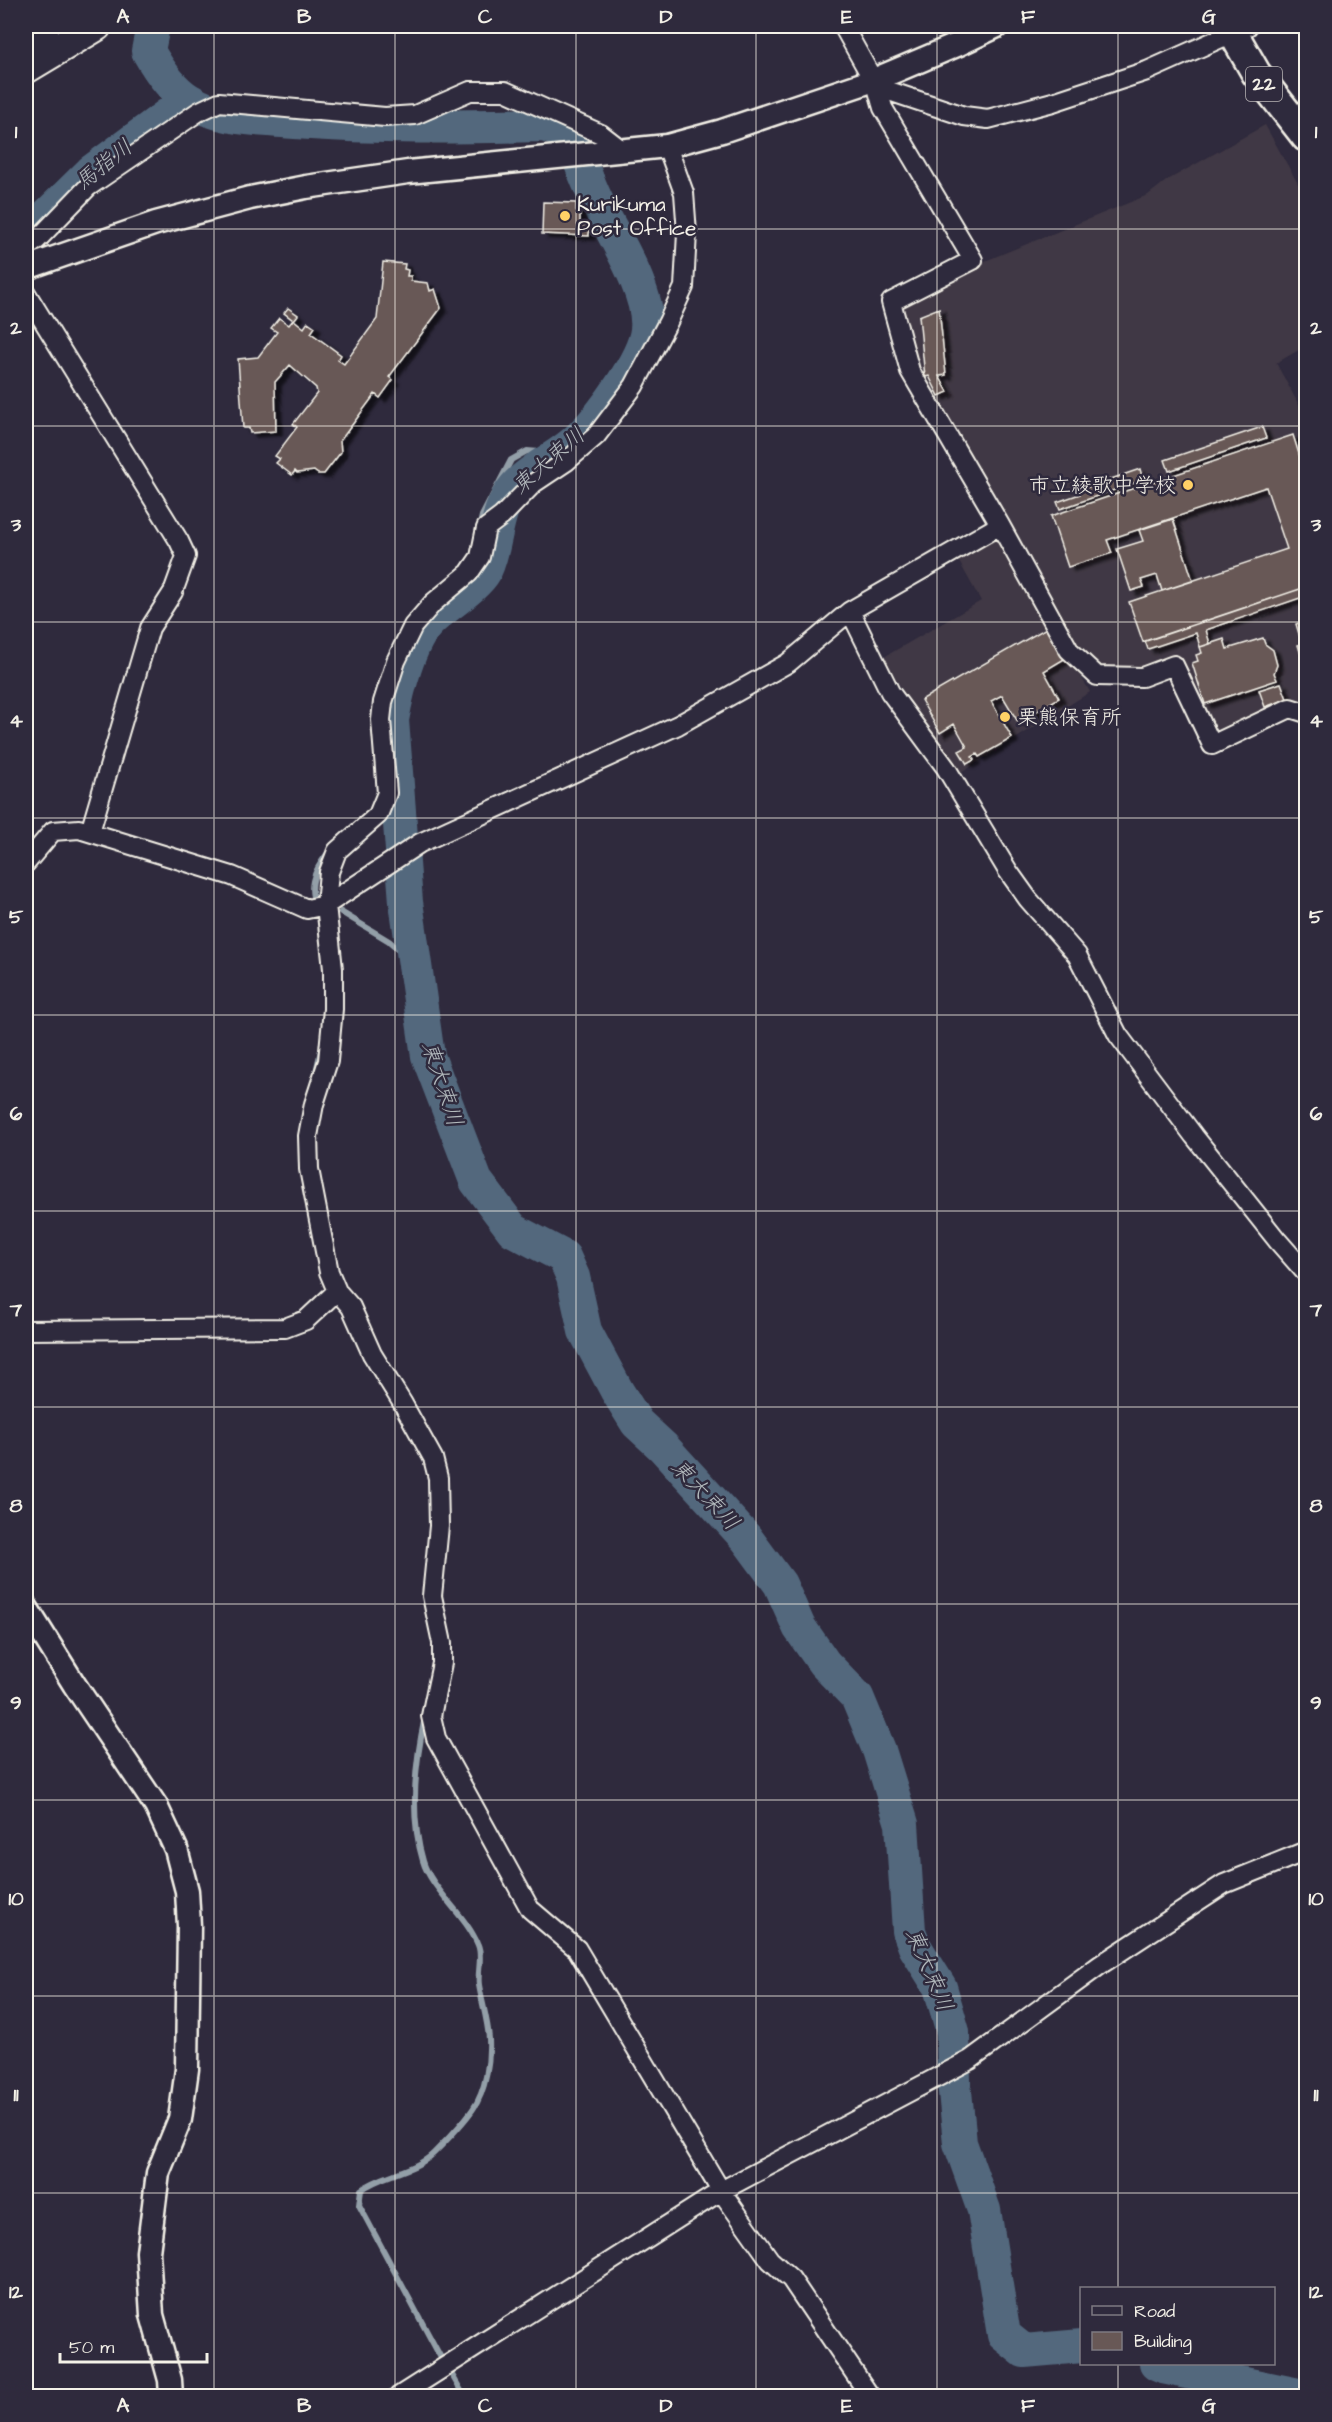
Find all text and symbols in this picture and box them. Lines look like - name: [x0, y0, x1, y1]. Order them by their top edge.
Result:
- text: A: [117, 3, 130, 31]
- text: B: [297, 3, 312, 31]
- text: C: [478, 3, 493, 31]
- text: D: [660, 3, 673, 31]
- text: E: [841, 3, 853, 31]
- text: F: [1021, 3, 1036, 31]
- text: G: [1202, 3, 1216, 31]
- road number: 22: [1246, 67, 1282, 101]
- text: 1: [15, 118, 18, 146]
- text: 1: [1315, 118, 1318, 146]
- water label: 馬指川: [69, 132, 139, 198]
- place label: Kurikuma Post Office: [577, 190, 696, 243]
- marker: Kurikuma Post Office: [558, 209, 572, 223]
- text: 2: [9, 314, 22, 342]
- text: 2: [1309, 314, 1322, 342]
- water label: 東大束川: [506, 420, 592, 502]
- place label: 市立綾歌中学校: [1029, 471, 1176, 500]
- marker: 市立綾歌中学校: [1181, 478, 1195, 492]
- text: 3: [10, 511, 22, 539]
- text: 3: [1310, 511, 1322, 539]
- place label: 栗熊保育所: [1017, 703, 1122, 732]
- text: 4: [9, 707, 23, 735]
- text: 4: [1309, 707, 1323, 735]
- marker: 栗熊保育所: [998, 710, 1012, 724]
- text: 5: [9, 903, 24, 931]
- text: 5: [1309, 903, 1324, 931]
- water label: 東大束川: [414, 1037, 470, 1131]
- text: 6: [10, 1100, 23, 1128]
- text: 6: [1310, 1100, 1323, 1128]
- text: 7: [9, 1296, 23, 1324]
- text: 7: [1309, 1296, 1323, 1324]
- water label: 東大束川: [664, 1452, 746, 1538]
- text: 8: [10, 1492, 23, 1520]
- text: 8: [1310, 1492, 1323, 1520]
- text: 9: [10, 1689, 22, 1717]
- text: 9: [1310, 1689, 1322, 1717]
- text: 10: [8, 1885, 24, 1913]
- text: 10: [1308, 1885, 1324, 1913]
- water label: 東大束川: [898, 1923, 960, 2017]
- text: 11: [13, 2081, 19, 2109]
- text: 11: [1313, 2081, 1319, 2109]
- text: 12: [9, 2278, 24, 2306]
- text: 12: [1309, 2278, 1324, 2306]
- legend: [1080, 2287, 1275, 2365]
- text: Road: [1134, 2299, 1175, 2324]
- scale bar: [60, 2326, 207, 2364]
- text: Building: [1134, 2329, 1192, 2355]
- text: 50 m: [69, 2335, 114, 2360]
- text: A: [117, 2392, 130, 2420]
- text: B: [297, 2392, 312, 2420]
- text: C: [478, 2392, 493, 2420]
- text: D: [660, 2392, 673, 2420]
- text: E: [841, 2392, 853, 2420]
- text: F: [1021, 2392, 1036, 2420]
- text: G: [1202, 2392, 1216, 2420]

